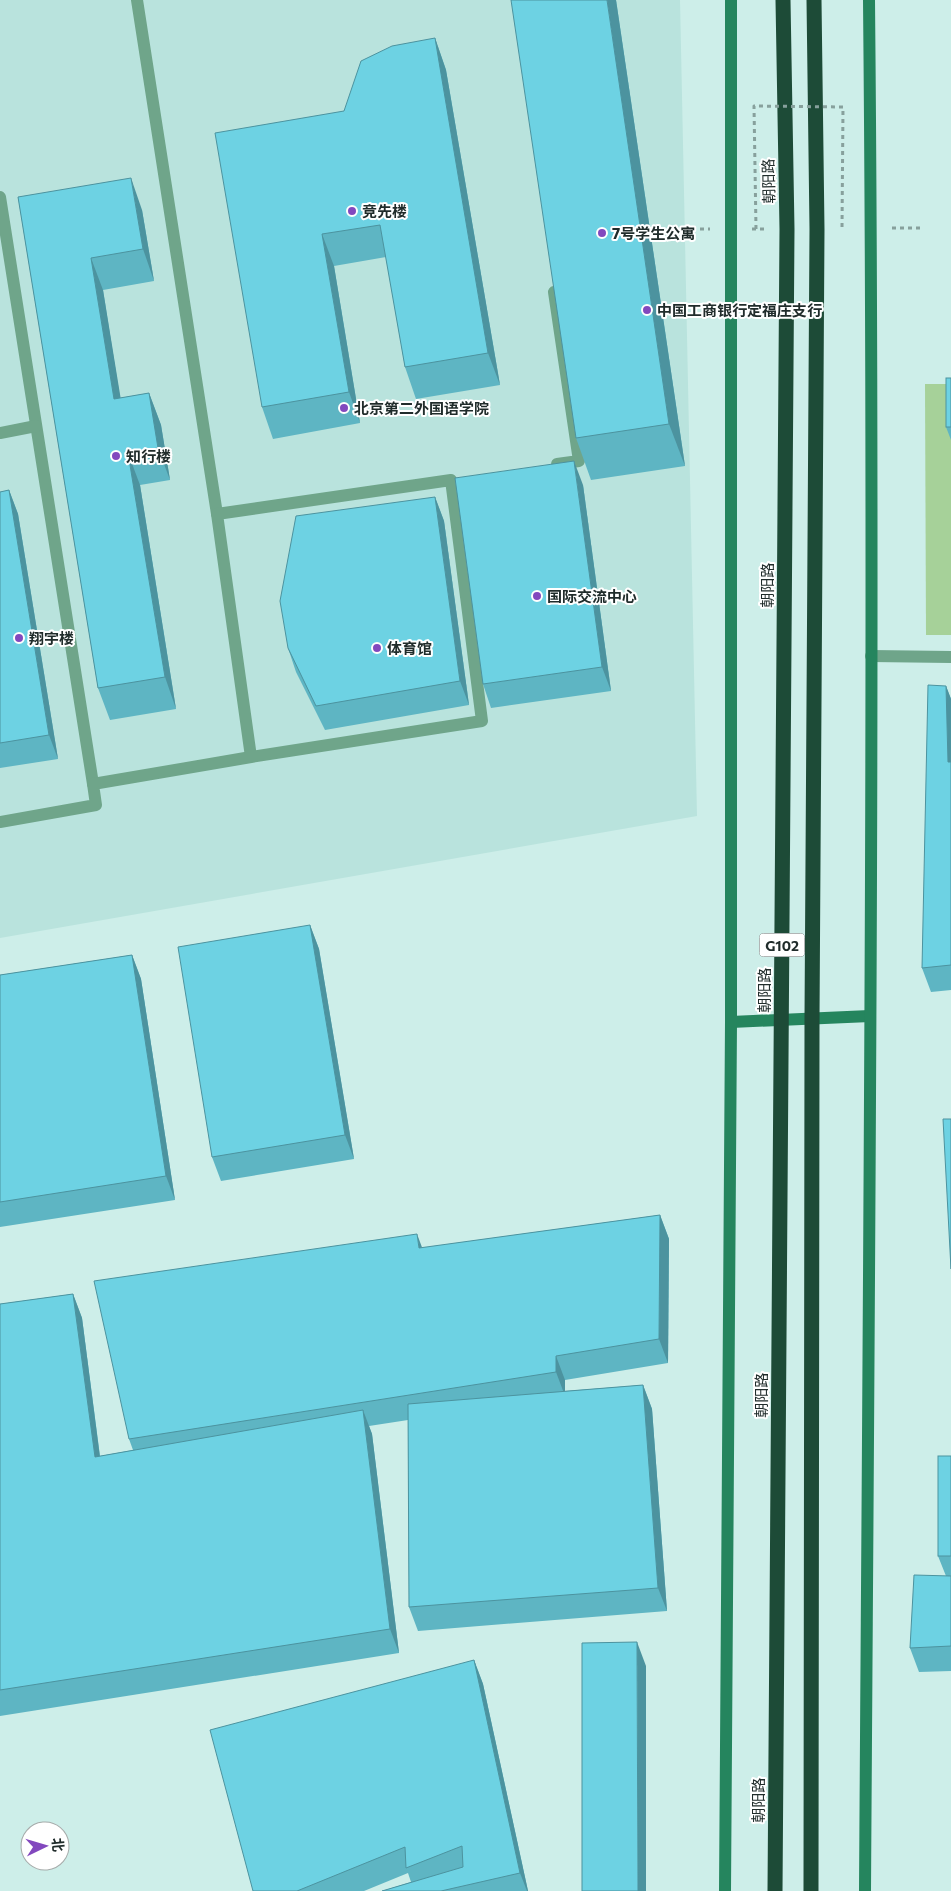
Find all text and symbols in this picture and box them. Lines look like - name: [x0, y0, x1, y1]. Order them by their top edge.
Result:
- street label: 朝阳路: [759, 158, 777, 204]
- place label: 竞先楼: [362, 202, 407, 220]
- marker: 竞先楼: [346, 205, 358, 217]
- place label: 7号学生公寓: [612, 224, 695, 242]
- marker: 7号学生公寓: [596, 227, 608, 239]
- place label: 中国工商银行定福庄支行: [657, 301, 822, 319]
- marker: 中国工商银行定福庄支行: [641, 304, 653, 316]
- place label: 北京第二外国语学院: [354, 399, 489, 417]
- marker: 北京第二外国语学院: [338, 402, 350, 414]
- place label: 知行楼: [126, 447, 171, 465]
- marker: 知行楼: [110, 450, 122, 462]
- street label: 朝阳路: [758, 562, 776, 608]
- place label: 国际交流中心: [547, 587, 637, 605]
- marker: 国际交流中心: [531, 590, 543, 602]
- place label: 翔宇楼: [29, 629, 74, 647]
- marker: 翔宇楼: [13, 632, 25, 644]
- place label: 体育馆: [387, 639, 432, 657]
- marker: 体育馆: [371, 642, 383, 654]
- road number: G102: [760, 934, 804, 956]
- street label: 朝阳路: [755, 967, 773, 1013]
- street label: 朝阳路: [752, 1372, 770, 1418]
- street label: 朝阳路: [749, 1777, 767, 1823]
- north arrow: [20, 1821, 70, 1871]
- text: 北: [49, 1837, 68, 1853]

